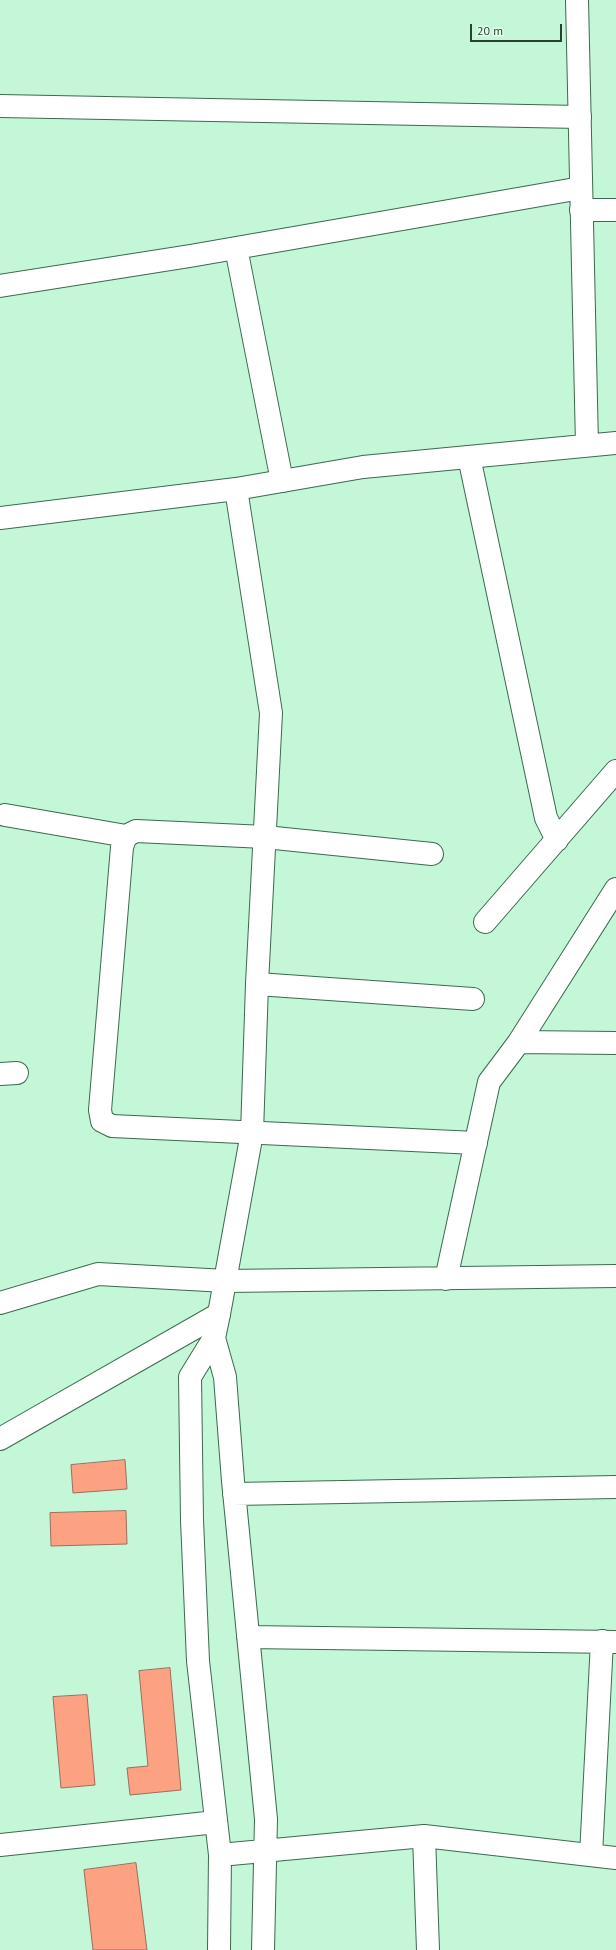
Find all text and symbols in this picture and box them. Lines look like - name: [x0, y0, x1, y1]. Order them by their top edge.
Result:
- scale bar: [472, 16, 564, 42]
- text: 20 m: [477, 23, 503, 38]

